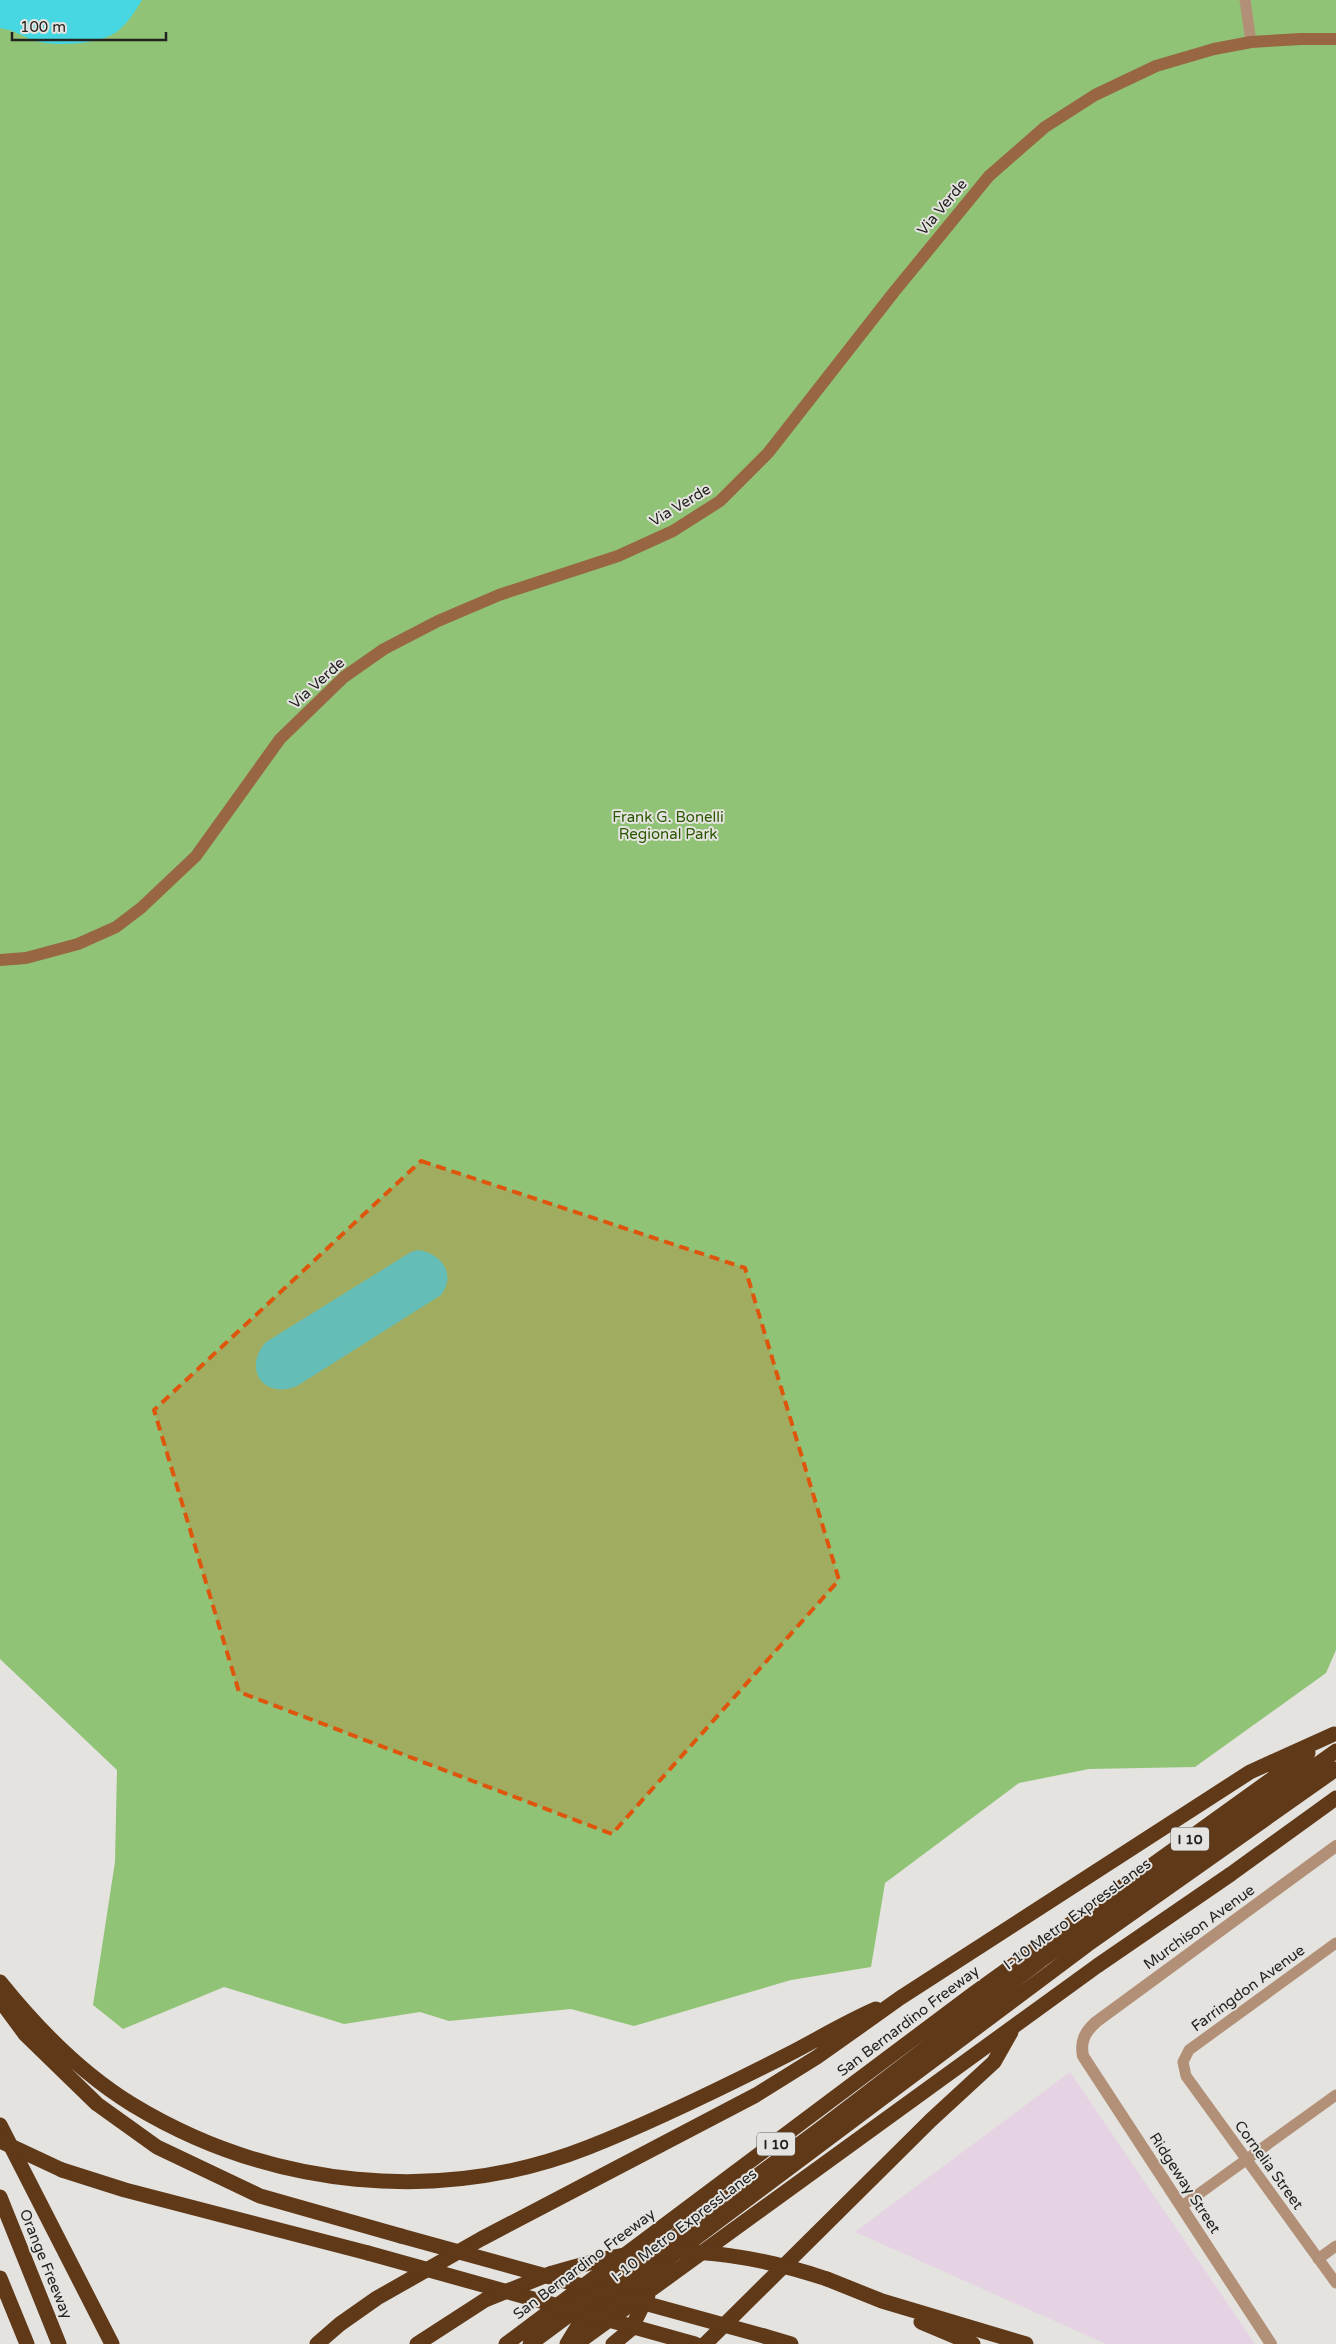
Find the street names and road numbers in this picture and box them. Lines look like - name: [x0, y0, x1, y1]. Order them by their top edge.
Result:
- street label: Via Verde: [913, 175, 971, 239]
- street label: Via Verde: [646, 480, 714, 530]
- street label: Via Verde: [286, 654, 348, 712]
- road number: I 10: [1171, 1828, 1209, 1850]
- street label: I-10 Metro ExpressLanes: [1000, 1855, 1154, 1973]
- street label: Murchison Avenue: [1140, 1881, 1258, 1973]
- street label: Farringdon Avenue: [1188, 1941, 1308, 2035]
- street label: San Bernardino Freeway: [834, 1962, 982, 2080]
- street label: Cornelia Street: [1231, 2117, 1307, 2213]
- street label: Ridgeway Street: [1146, 2129, 1224, 2237]
- road number: I 10: [757, 2132, 795, 2156]
- street label: I-10 Metro ExpressLanes: [608, 2164, 760, 2286]
- street label: San Bernardino Freeway: [510, 2205, 658, 2323]
- street label: Orange Freeway: [16, 2207, 76, 2321]

